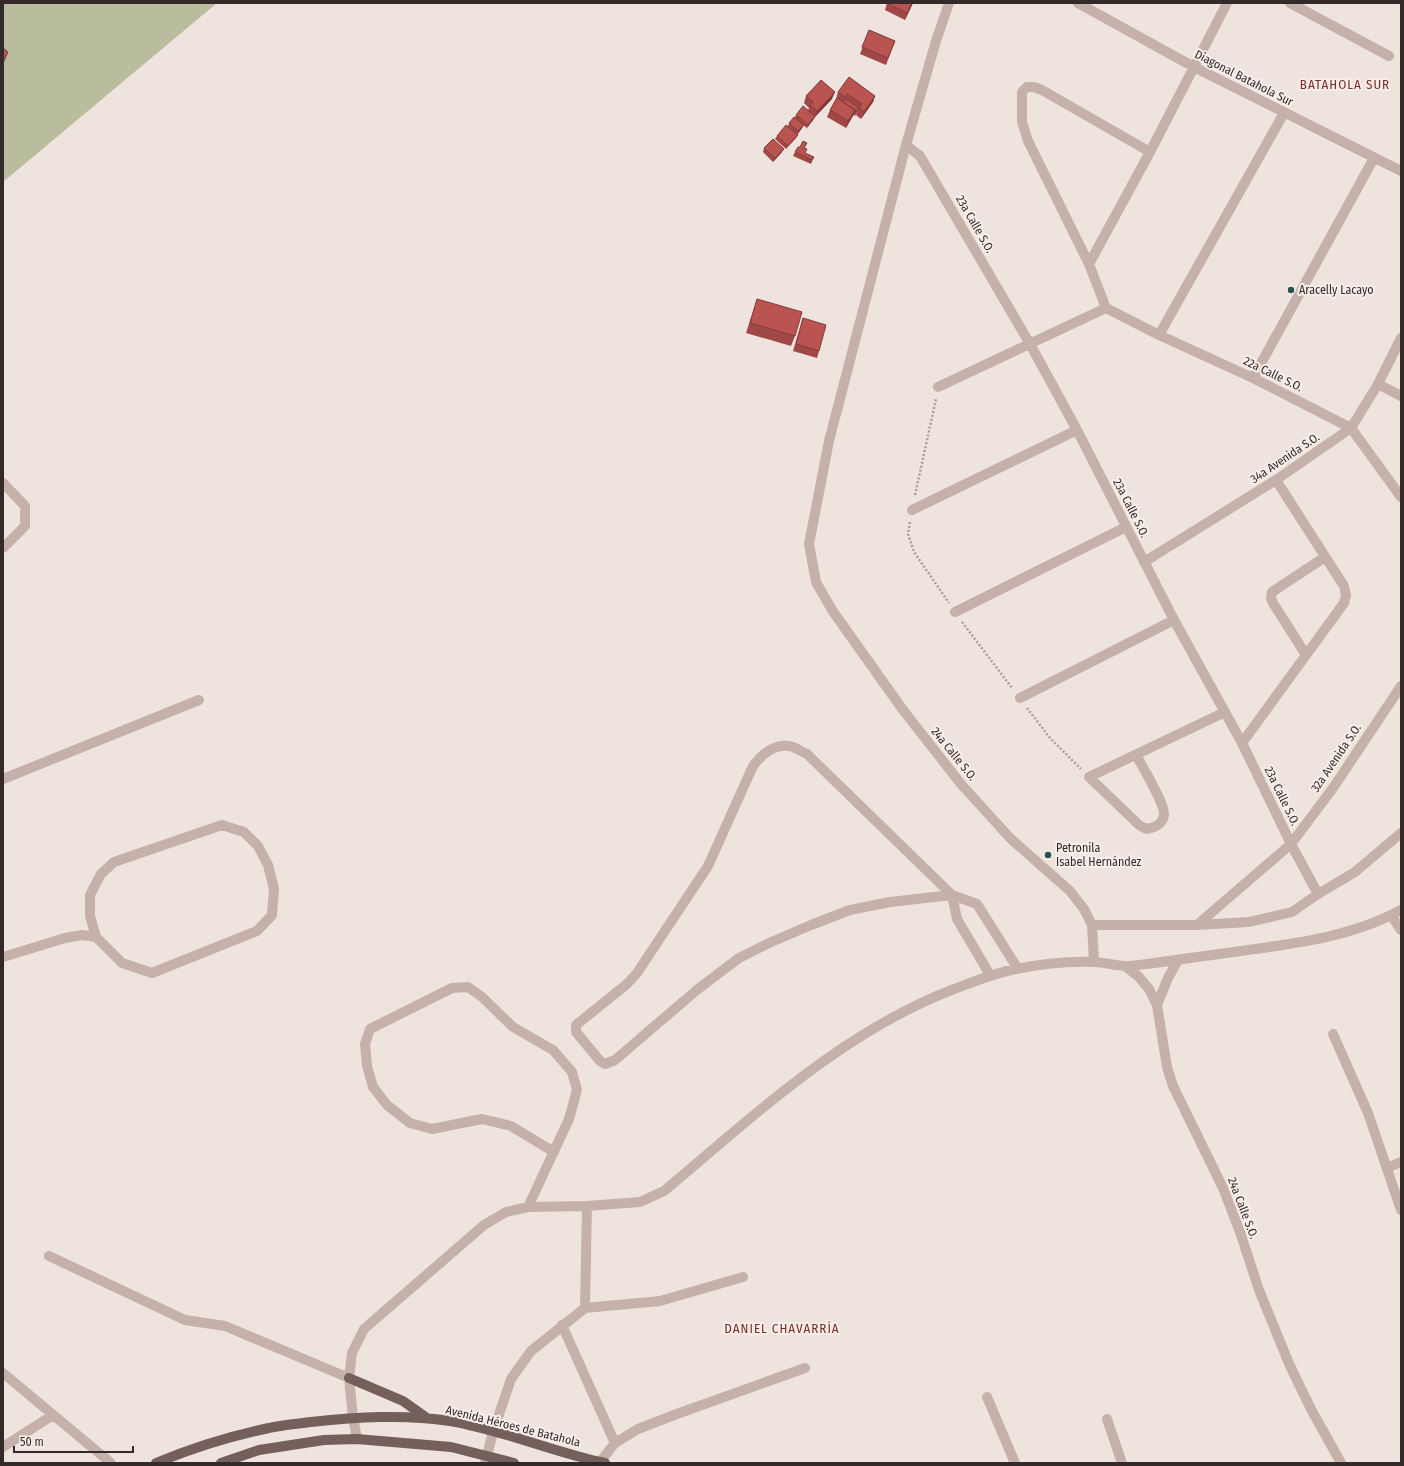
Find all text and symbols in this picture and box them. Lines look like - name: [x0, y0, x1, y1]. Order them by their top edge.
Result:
- street label: Diagonal Batahola Sur: [1192, 47, 1296, 109]
- district label: BATAHOLA SUR: [1300, 77, 1390, 92]
- street label: 23a Calle S.O.: [953, 193, 997, 256]
- place label: Aracelly Lacayo: [1299, 283, 1374, 297]
- marker: Aracelly Lacayo: [1286, 285, 1296, 295]
- street label: 22a Calle S.O.: [1241, 354, 1305, 395]
- street label: 34a Avenida S.O.: [1248, 430, 1322, 486]
- street label: 23a Calle S.O.: [1110, 476, 1152, 540]
- street label: 32a Avenida S.O.: [1308, 721, 1364, 795]
- street label: 24a Calle S.O.: [928, 725, 980, 784]
- street label: 23a Calle S.O.: [1262, 764, 1303, 828]
- place label: Petronila Isabel Hernández: [1056, 841, 1142, 869]
- marker: Petronila Isabel Hernández: [1043, 850, 1053, 860]
- street label: 24a Calle S.O.: [1225, 1175, 1261, 1241]
- district label: DANIEL CHAVARRÍA: [724, 1321, 840, 1336]
- street label: Avenida Héroes de Batahola: [444, 1402, 582, 1450]
- scale bar: [14, 1428, 133, 1454]
- text: 50 m: [20, 1435, 44, 1449]

